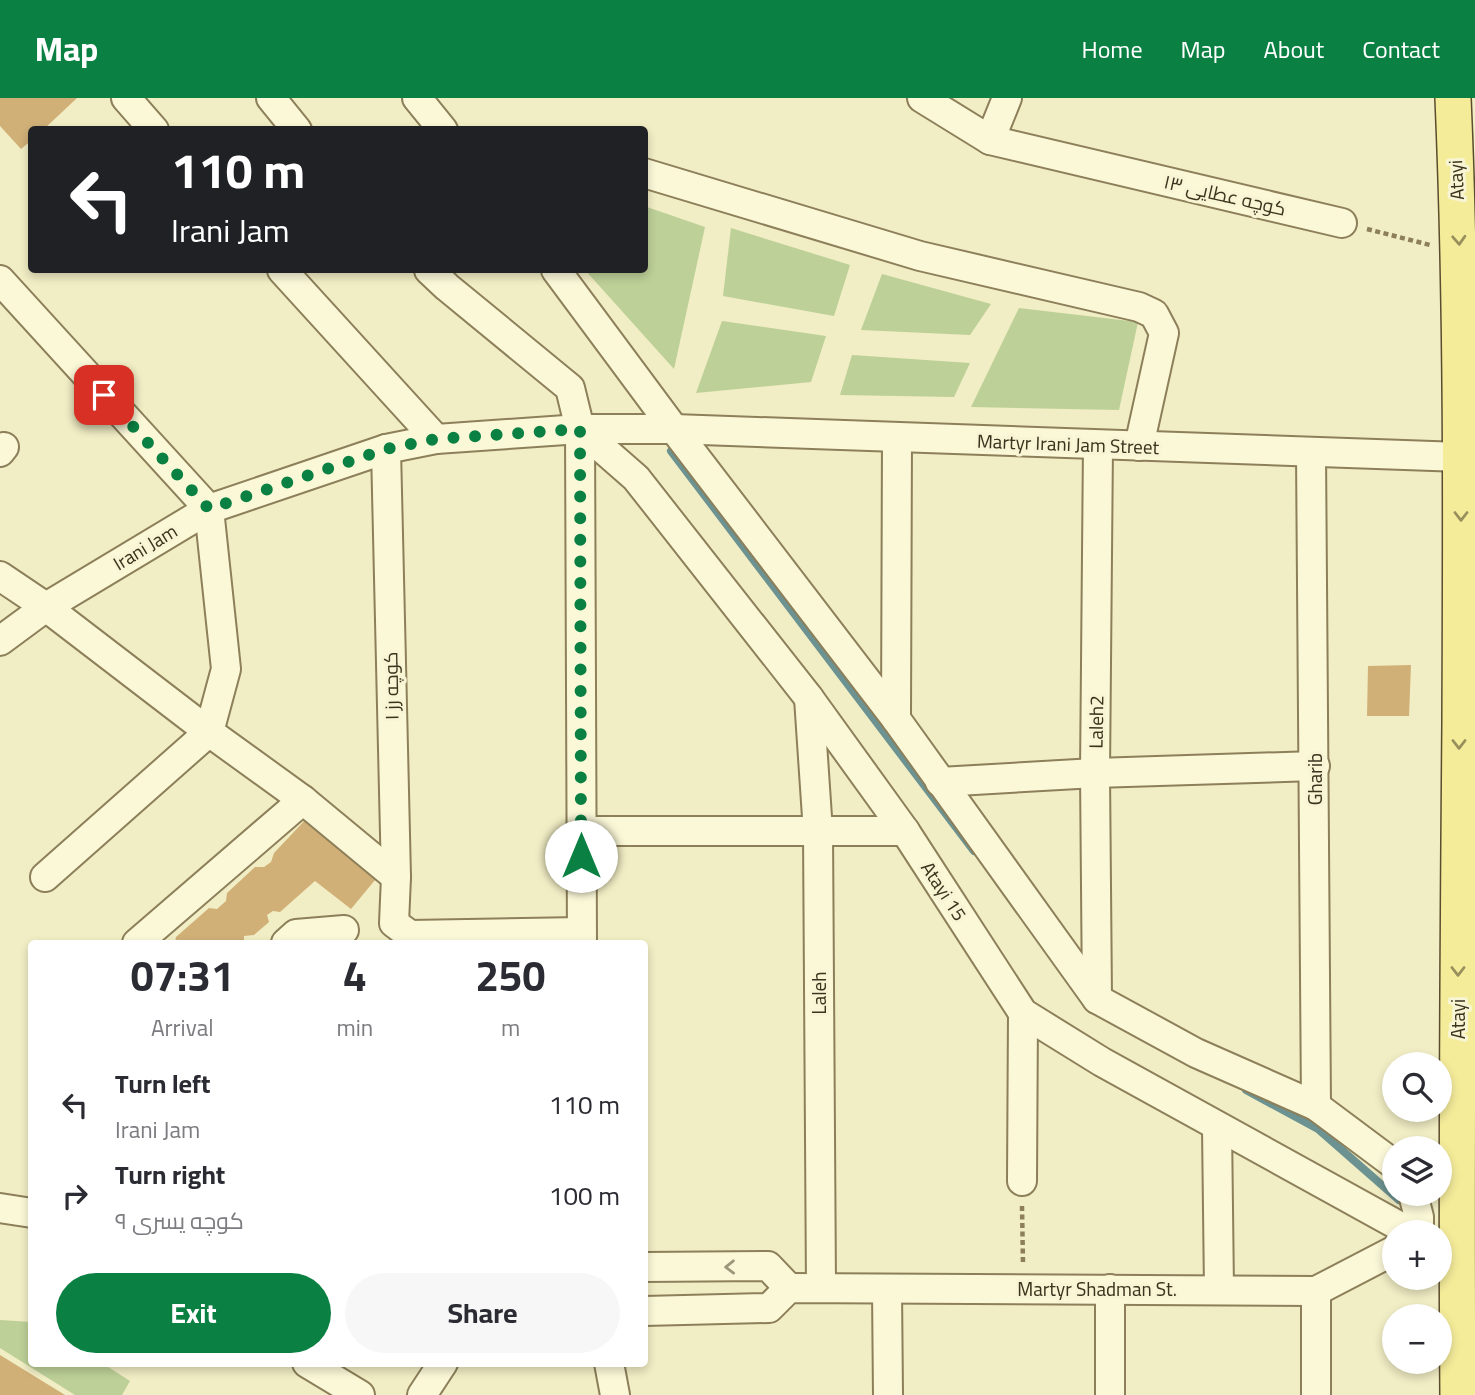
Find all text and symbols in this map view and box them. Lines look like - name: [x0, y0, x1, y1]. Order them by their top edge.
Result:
- text: Map: [35, 18, 98, 80]
- text: Home: [1082, 27, 1143, 72]
- text: Map: [1181, 27, 1225, 72]
- text: About: [1263, 27, 1324, 72]
- text: Contact: [1362, 27, 1440, 72]
- text: 110 m: [171, 124, 305, 216]
- icon: left: [56, 154, 147, 245]
- street label: Atayi: [1437, 159, 1475, 201]
- street label: کوچه عطایی ۱۳: [1160, 163, 1290, 227]
- text: Irani Jam: [171, 200, 290, 260]
- one-way arrow: [1451, 234, 1466, 245]
- pin: [74, 365, 134, 425]
- icon: arrive: [85, 376, 123, 414]
- street label: Martyr Irani Jam Street: [976, 423, 1160, 465]
- one-way arrow: [1453, 511, 1469, 522]
- street label: Irani Jam: [106, 513, 184, 581]
- street label: کوچه رز ۱: [372, 651, 410, 721]
- street label: Laleh2: [1078, 695, 1114, 749]
- one-way arrow: [1451, 739, 1467, 749]
- street label: Gharib: [1297, 753, 1333, 805]
- position arrow: [544, 819, 618, 893]
- street label: Atayi 15: [911, 854, 977, 928]
- text: 07:31: [130, 936, 234, 1015]
- text: 4: [343, 936, 366, 1015]
- text: 250: [476, 936, 546, 1015]
- one-way arrow: [1450, 966, 1466, 977]
- street label: Laleh: [801, 972, 837, 1014]
- street label: Atayi: [1440, 999, 1475, 1039]
- text: Arrival: [151, 1006, 214, 1049]
- text: min: [336, 1006, 373, 1049]
- text: m: [501, 1006, 520, 1049]
- map controls: [1382, 1052, 1452, 1374]
- button: search: [1382, 1052, 1452, 1122]
- text: Turn left: [115, 1059, 210, 1108]
- text: 110 m: [549, 1080, 620, 1129]
- icon: left: [56, 1086, 94, 1124]
- text: Irani Jam: [115, 1108, 200, 1151]
- button: layers: [1382, 1136, 1452, 1206]
- text: Turn right: [115, 1150, 225, 1199]
- text: 100 m: [549, 1171, 620, 1220]
- icon: right: [56, 1177, 94, 1215]
- text: کوچه یسری ۹: [115, 1199, 244, 1242]
- button: +: [1382, 1220, 1452, 1290]
- one-way arrow: [724, 1259, 735, 1275]
- street label: Martyr Shadman St.: [1017, 1271, 1177, 1307]
- button: Exit: [56, 1273, 331, 1353]
- button: Share: [345, 1273, 620, 1353]
- button: −: [1382, 1304, 1452, 1374]

